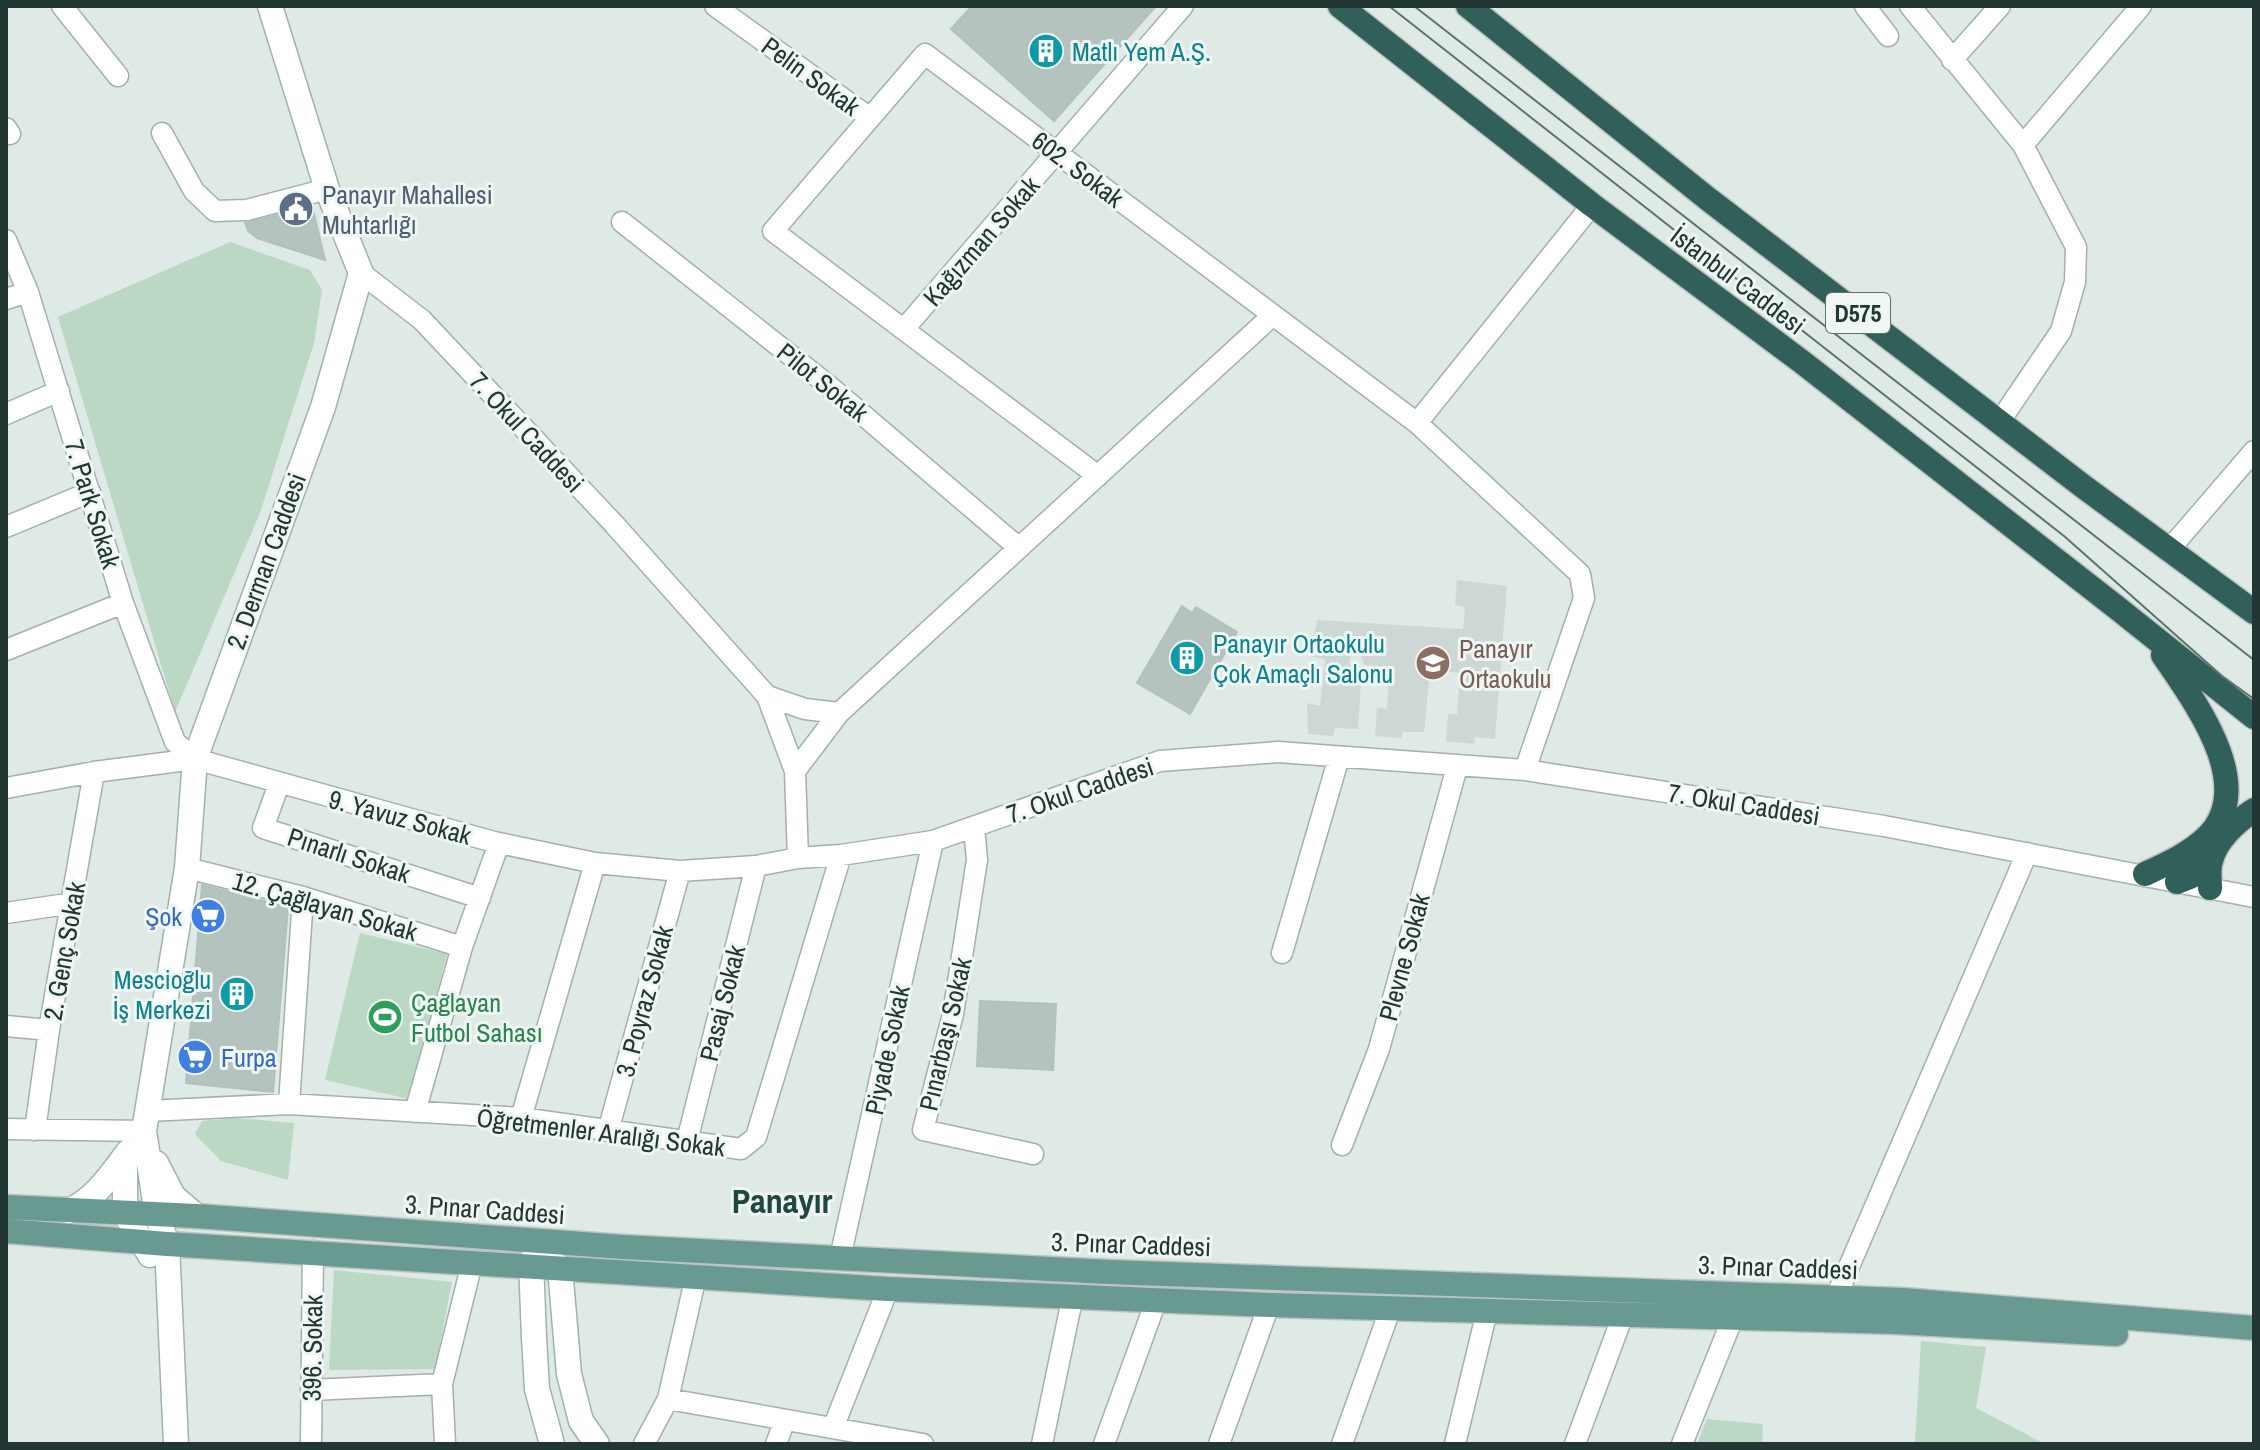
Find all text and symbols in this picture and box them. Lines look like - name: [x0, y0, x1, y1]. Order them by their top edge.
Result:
- street label: Pelin Sokak: [755, 28, 868, 124]
- building icon: Matlı Yem A.Ş.: [1027, 32, 1065, 70]
- place label: Matlı Yem A.Ş.: [1072, 34, 1211, 69]
- street label: 602. Sokak: [1025, 123, 1131, 215]
- street label: Kağızman Sokak: [915, 168, 1047, 313]
- place label: Panayır Mahallesi Muhtarlığı: [322, 177, 493, 242]
- public building icon: Panayır Mahallesi Muhtarlığı: [277, 190, 315, 228]
- street label: İstanbul Caddesi: [1664, 218, 1812, 342]
- road number: D575: [1826, 293, 1890, 333]
- street label: Pilot Sokak: [770, 334, 876, 430]
- street label: 7. Okul Caddesi: [462, 364, 592, 500]
- street label: 7. Park Sokak: [57, 435, 129, 573]
- street label: 2. Derman Caddesi: [218, 468, 314, 654]
- place label: Panayır Ortaokulu Çok Amaçlı Salonu: [1213, 626, 1393, 691]
- place label: Panayır Ortaokulu: [1459, 631, 1551, 696]
- building icon: Panayır Ortaokulu Çok Amaçlı Salonu: [1168, 639, 1206, 677]
- school or university icon: Panayır Ortaokulu: [1414, 644, 1452, 682]
- street label: 7. Okul Caddesi: [1002, 749, 1158, 831]
- street label: 7. Okul Caddesi: [1666, 775, 1822, 833]
- street label: 9. Yavuz Sokak: [325, 781, 475, 853]
- street label: Pınarlı Sokak: [283, 819, 415, 891]
- street label: 12. Çağlayan Sokak: [228, 863, 422, 949]
- street label: 2. Genç Sokak: [35, 879, 93, 1023]
- street label: Plevne Sokak: [1370, 889, 1438, 1024]
- supermarket icon: Şok: [189, 897, 227, 935]
- place label: Şok: [145, 899, 182, 934]
- street label: 3. Poyraz Sokak: [607, 921, 681, 1081]
- street label: Pasaj Sokak: [691, 941, 753, 1065]
- street label: Pınarbaşı Sokak: [910, 954, 980, 1114]
- place label: Mescioğlu İş Merkezi: [113, 962, 211, 1027]
- building icon: Mescioğlu İş Merkezi: [218, 975, 256, 1013]
- street label: Piyade Sokak: [856, 982, 918, 1118]
- place label: Çağlayan Futbol Sahası: [411, 985, 543, 1050]
- sports icon: Çağlayan Futbol Sahası: [366, 998, 404, 1036]
- supermarket icon: Furpa: [176, 1038, 214, 1076]
- place label: Furpa: [221, 1040, 277, 1075]
- street label: Öğretmenler Aralığı Sokak: [475, 1099, 728, 1165]
- district label: Panayır: [732, 1178, 833, 1224]
- street label: 3. Pınar Caddesi: [404, 1186, 566, 1232]
- street label: 3. Pınar Caddesi: [1050, 1224, 1212, 1264]
- street label: 3. Pınar Caddesi: [1697, 1247, 1859, 1287]
- street label: 396. Sokak: [294, 1294, 330, 1402]

